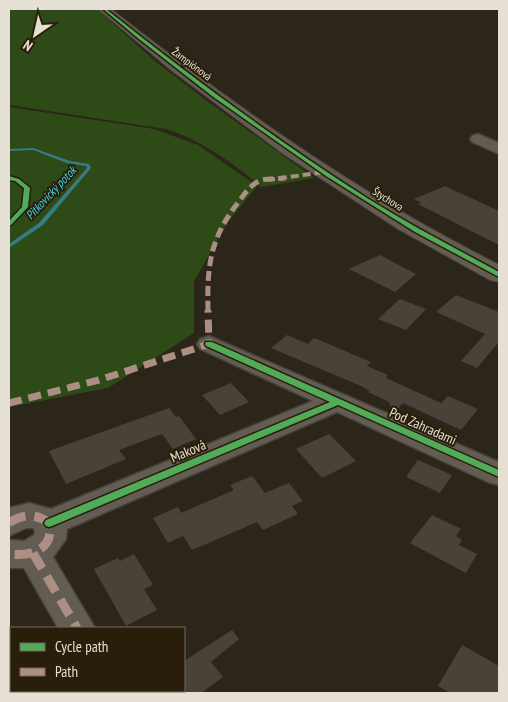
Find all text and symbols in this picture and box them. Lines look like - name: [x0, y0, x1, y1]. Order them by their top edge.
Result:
- north arrow: [10, 10, 60, 60]
- text: N: [20, 36, 36, 55]
- street label: Žampiónová: [169, 44, 215, 84]
- water label: Pitkovický potok: [22, 162, 80, 222]
- street label: Štychova: [370, 184, 406, 214]
- street label: Pod Zahradami: [387, 403, 459, 449]
- street label: Maková: [168, 436, 208, 466]
- legend: [10, 627, 185, 692]
- text: Cycle path: [55, 637, 108, 656]
- text: Path: [55, 662, 78, 681]

